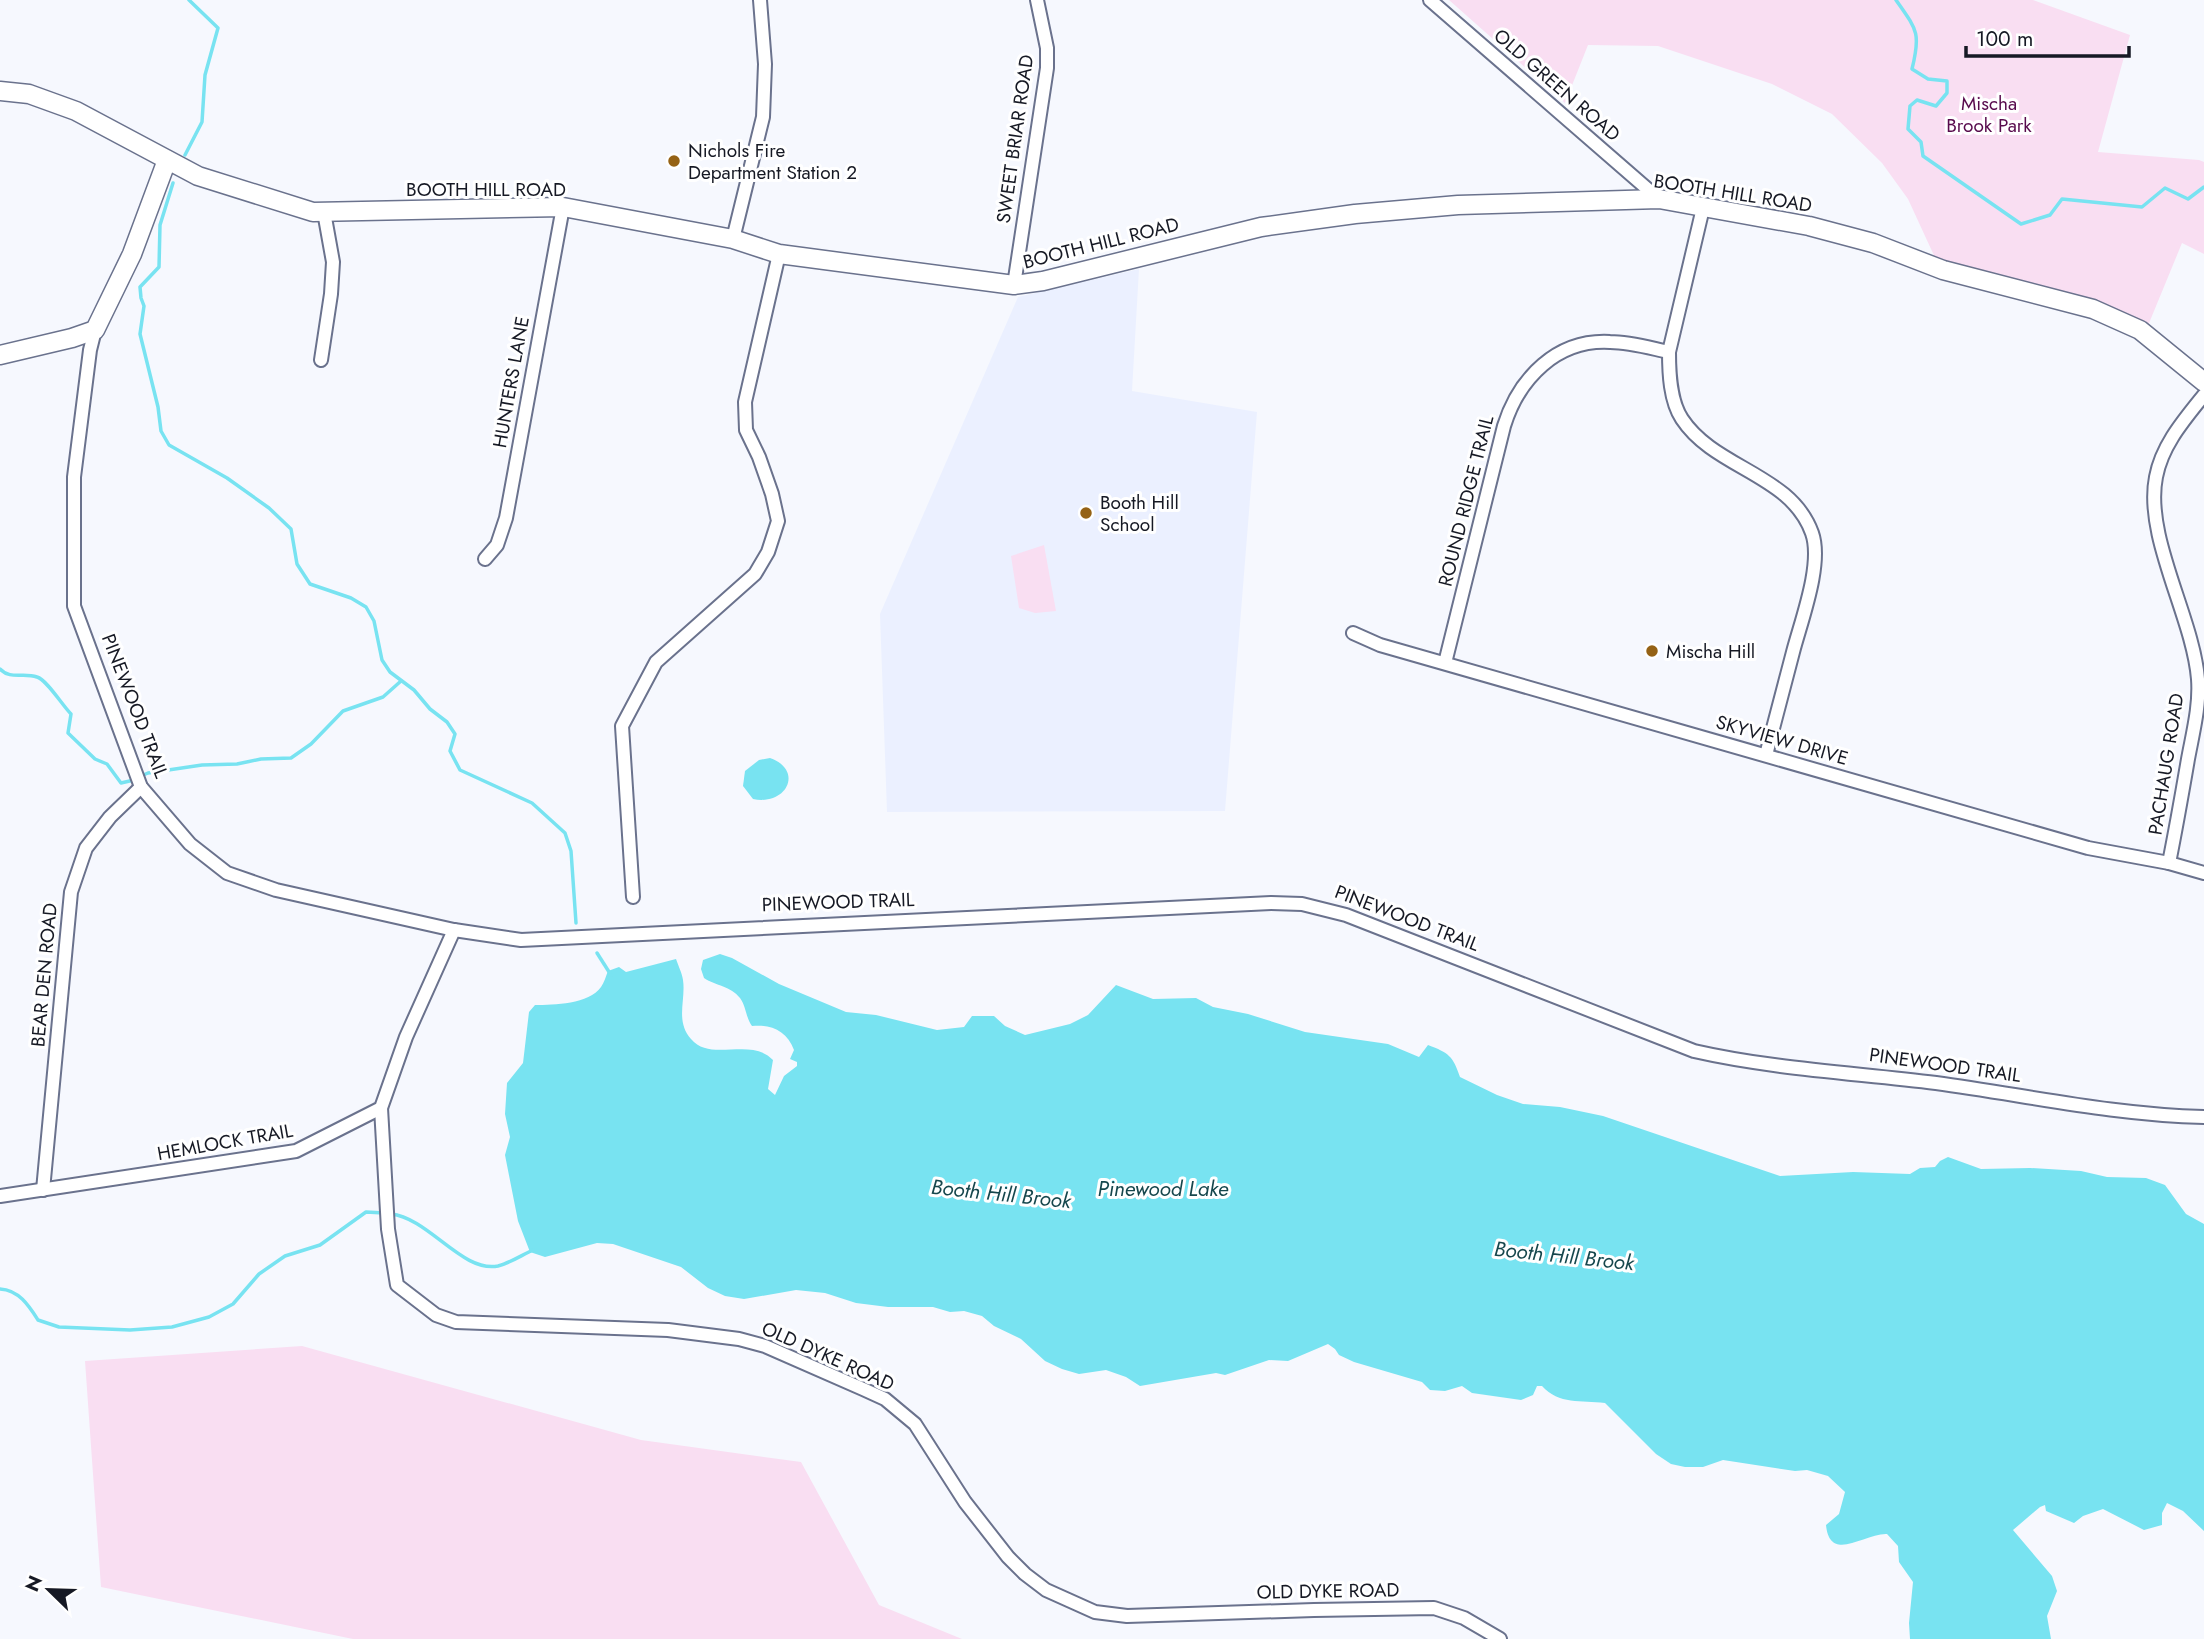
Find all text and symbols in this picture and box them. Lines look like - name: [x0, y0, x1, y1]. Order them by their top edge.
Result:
- scale bar: [1966, 14, 2129, 58]
- street label: OLD GREEN ROAD: [1488, 23, 1626, 148]
- text: 100 m: [1976, 24, 2033, 54]
- street label: SWEET BRIAR ROAD: [990, 53, 1040, 225]
- park label: Mischa Brook Park: [1946, 90, 2032, 139]
- place label: Nichols Fire Department Station 2: [688, 137, 857, 186]
- marker: Nichols Fire Department Station 2: [666, 153, 682, 169]
- street label: BOOTH HILL ROAD: [1652, 167, 1814, 219]
- street label: BOOTH HILL ROAD: [406, 176, 566, 203]
- street label: BOOTH HILL ROAD: [1020, 211, 1182, 275]
- street label: HUNTERS LANE: [486, 314, 536, 450]
- street label: ROUND RIDGE TRAIL: [1432, 412, 1500, 589]
- place label: Booth Hill School: [1100, 489, 1179, 538]
- marker: Booth Hill School: [1078, 505, 1094, 521]
- street label: PINEWOOD TRAIL: [95, 630, 175, 782]
- place label: Mischa Hill: [1666, 638, 1755, 665]
- marker: Mischa Hill: [1644, 643, 1660, 659]
- street label: PACHAUG ROAD: [2141, 691, 2191, 837]
- street label: SKYVIEW DRIVE: [1713, 708, 1851, 772]
- street label: PINEWOOD TRAIL: [1331, 878, 1483, 958]
- street label: PINEWOOD TRAIL: [761, 886, 915, 918]
- street label: BEAR DEN ROAD: [24, 902, 64, 1048]
- street label: PINEWOOD TRAIL: [1868, 1041, 2023, 1089]
- street label: HEMLOCK TRAIL: [155, 1117, 295, 1167]
- water label: Booth Hill Brook: [930, 1172, 1073, 1216]
- water label: Pinewood Lake: [1097, 1174, 1229, 1204]
- water label: Booth Hill Brook: [1493, 1234, 1636, 1278]
- street label: OLD DYKE ROAD: [757, 1315, 899, 1397]
- north arrow: [14, 1555, 84, 1625]
- text: N: [18, 1571, 49, 1596]
- street label: OLD DYKE ROAD: [1256, 1576, 1400, 1606]

